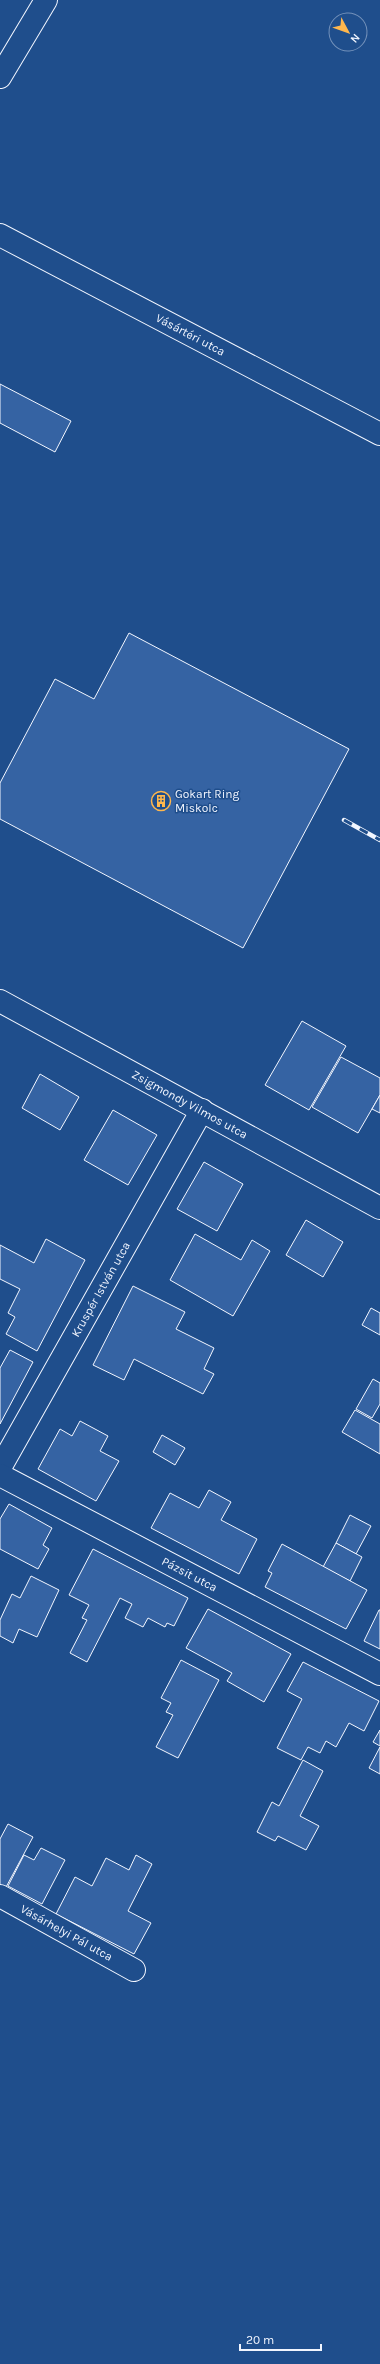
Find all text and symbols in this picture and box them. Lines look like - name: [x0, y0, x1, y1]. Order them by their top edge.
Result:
- north arrow: [328, 12, 368, 52]
- text: N: [348, 31, 363, 45]
- street label: Vásártéri utca: [153, 311, 228, 359]
- place label: Gokart Ring Miskolc: [175, 787, 240, 815]
- building icon: Gokart Ring Miskolc: [150, 790, 172, 812]
- street label: Zsigmondy Vilmos utca: [129, 1067, 250, 1141]
- street label: Kruspér István utca: [68, 1239, 133, 1340]
- street label: Pázsit utca: [159, 1554, 220, 1595]
- street label: Vásárhelyi Pál utca: [18, 1902, 115, 1964]
- scale bar: [240, 2326, 321, 2352]
- text: 20 m: [246, 2333, 274, 2347]

